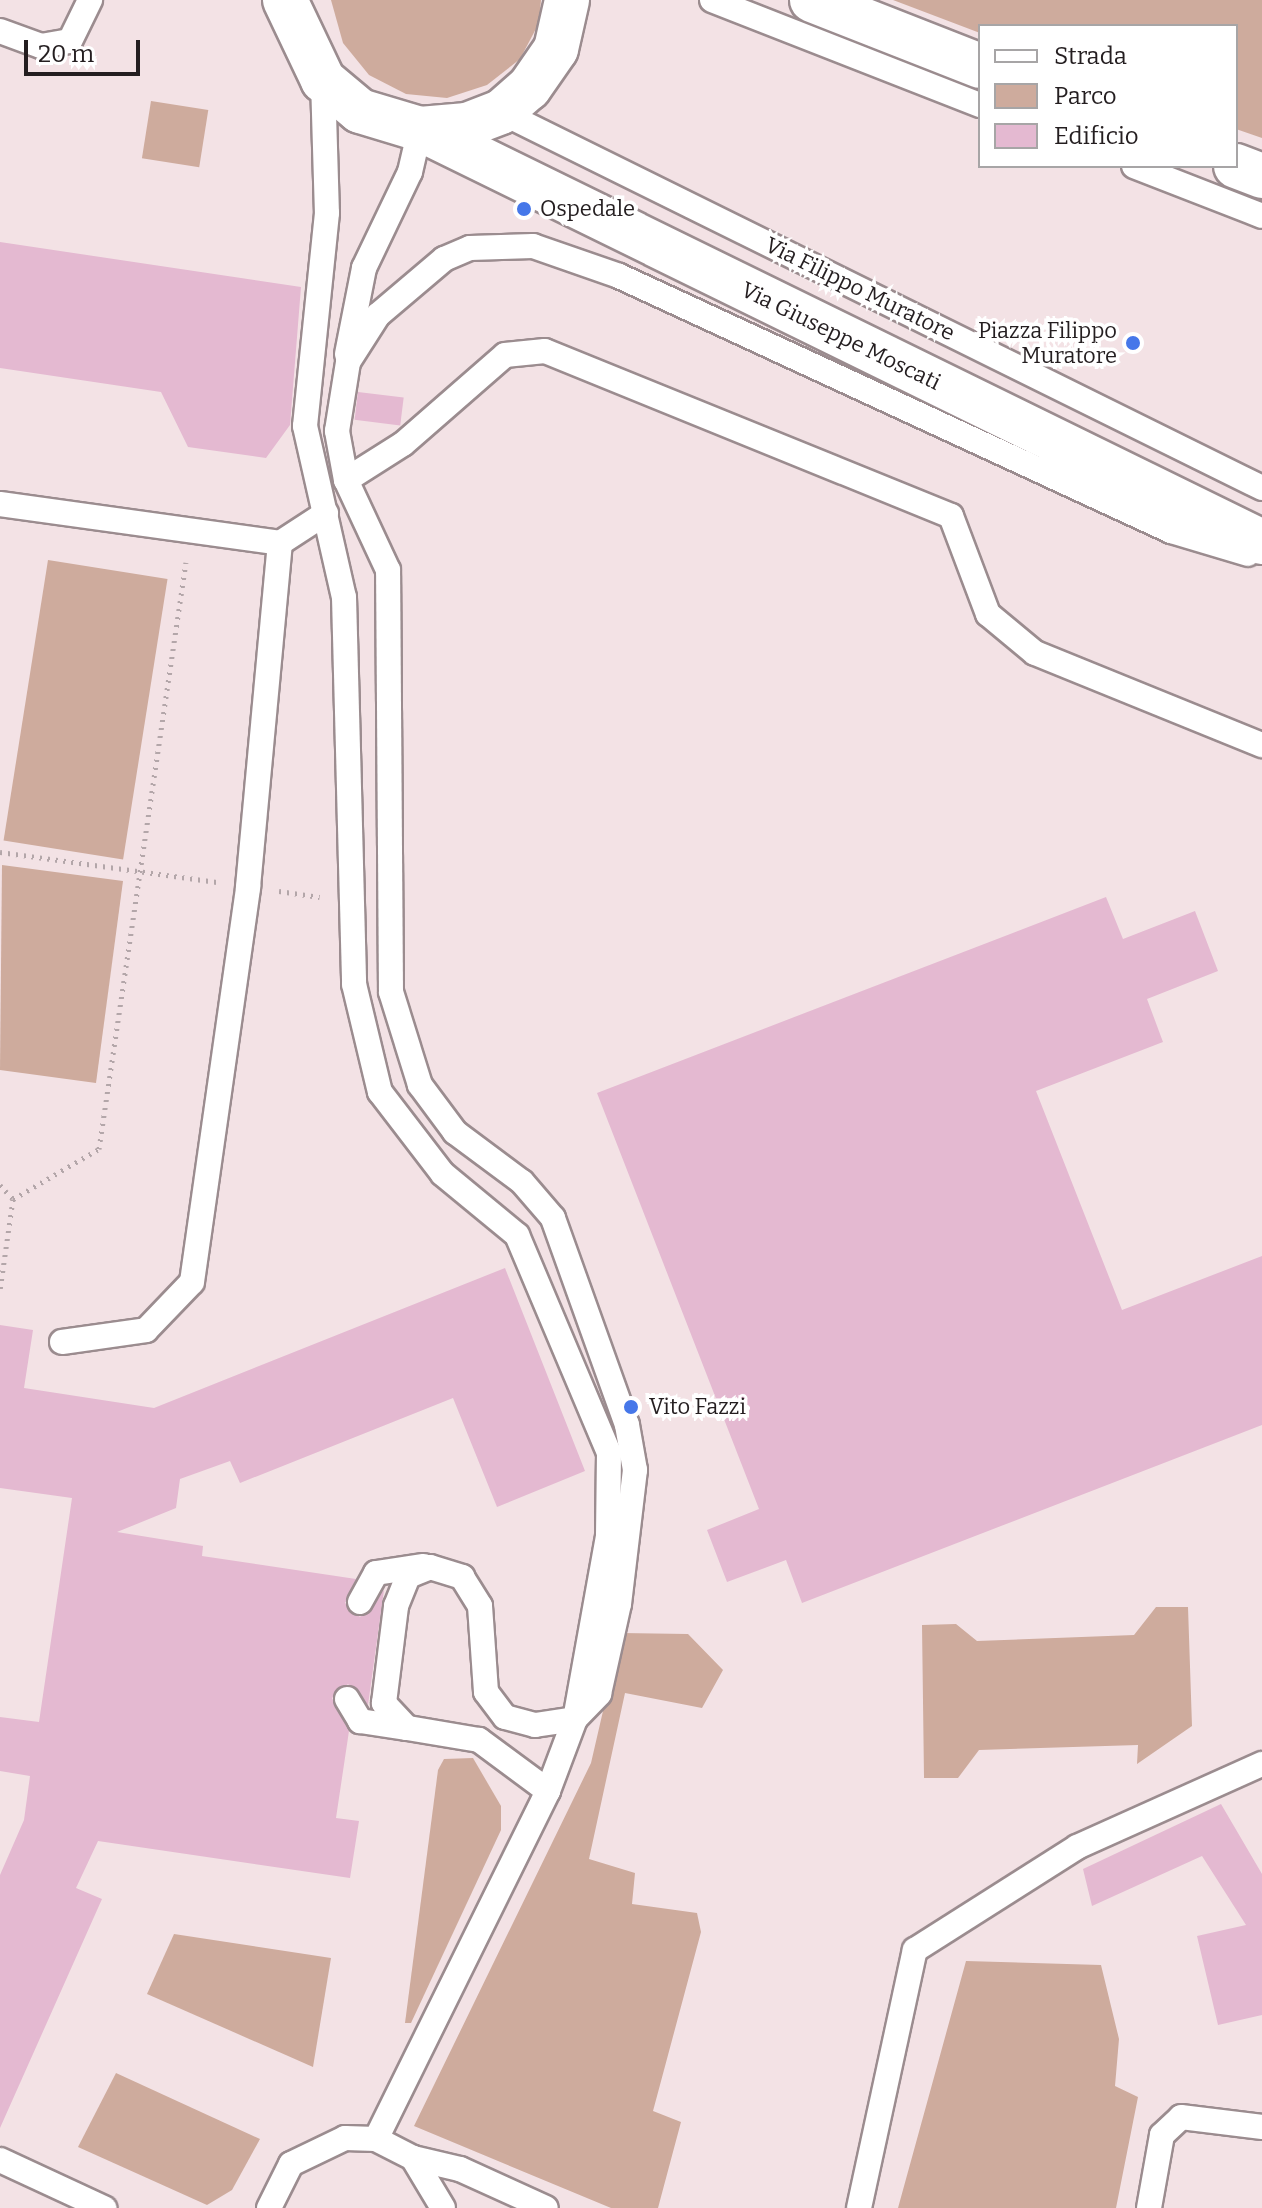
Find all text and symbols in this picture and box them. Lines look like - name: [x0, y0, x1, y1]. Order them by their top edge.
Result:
- scale bar: [28, 24, 144, 74]
- legend: [978, 24, 1238, 168]
- text: 20 m: [38, 40, 94, 68]
- text: Strada: [1054, 42, 1127, 70]
- text: Parco: [1054, 82, 1117, 110]
- text: Edificio: [1054, 122, 1139, 150]
- place label: Ospedale: [540, 196, 635, 222]
- marker: Ospedale: [515, 200, 533, 218]
- street label: Via Filippo Muratore: [761, 232, 959, 346]
- street label: Via Giuseppe Moscati: [737, 276, 945, 396]
- place label: Piazza Filippo Muratore: [978, 317, 1117, 368]
- marker: Piazza Filippo Muratore: [1124, 334, 1142, 352]
- place label: Vito Fazzi: [649, 1394, 746, 1420]
- marker: Vito Fazzi: [620, 1396, 642, 1418]

